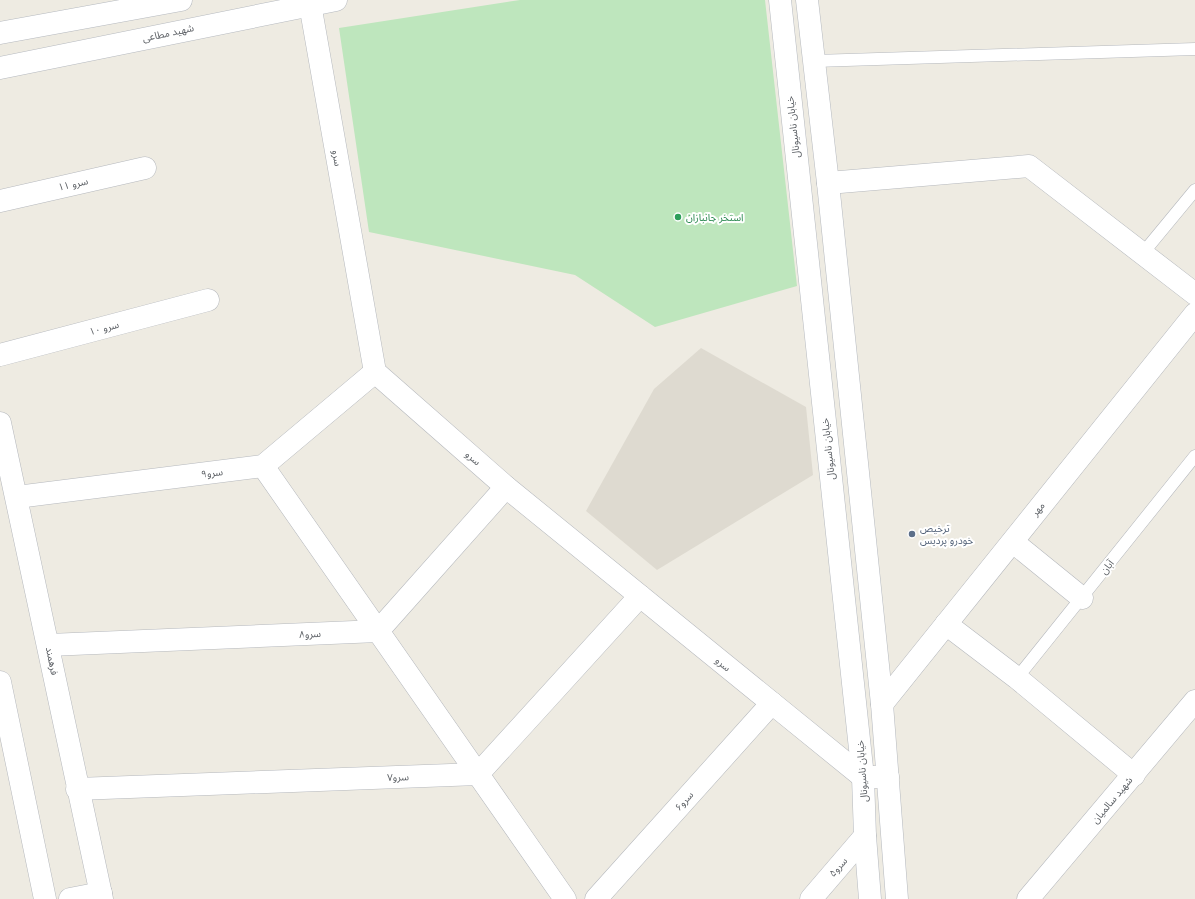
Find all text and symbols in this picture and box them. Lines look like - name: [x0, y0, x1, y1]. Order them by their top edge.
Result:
- street label: شهید مطاعی: [141, 20, 195, 46]
- street label: خیابان ناسیونال: [782, 95, 804, 159]
- street label: سرو: [328, 149, 346, 167]
- street label: ۱۱ سرو: [56, 173, 90, 195]
- place label: استخر جانبازان: [686, 210, 743, 225]
- marker: استخر جانبازان: [673, 212, 683, 222]
- street label: سرو ۱۰: [87, 317, 121, 339]
- street label: خیابان ناسیونال: [817, 417, 839, 481]
- street label: سرو: [462, 447, 484, 469]
- street label: سرو۹: [200, 464, 224, 482]
- street label: مهر: [1027, 499, 1048, 520]
- place label: ترخیص خودرو پردیس: [920, 521, 973, 548]
- marker: ترخیص خودرو پردیس: [907, 529, 917, 539]
- street label: آبان: [1097, 556, 1118, 577]
- street label: سرو۸: [299, 626, 322, 642]
- street label: فرهمند: [42, 646, 62, 677]
- street label: سرو: [712, 653, 734, 675]
- street label: خیابان ناسیونال: [852, 739, 872, 802]
- street label: سرو۷: [387, 769, 409, 785]
- street label: شهید سالمیان: [1088, 773, 1136, 827]
- street label: سرو۶: [671, 788, 697, 814]
- street label: سرو۵: [825, 854, 851, 880]

